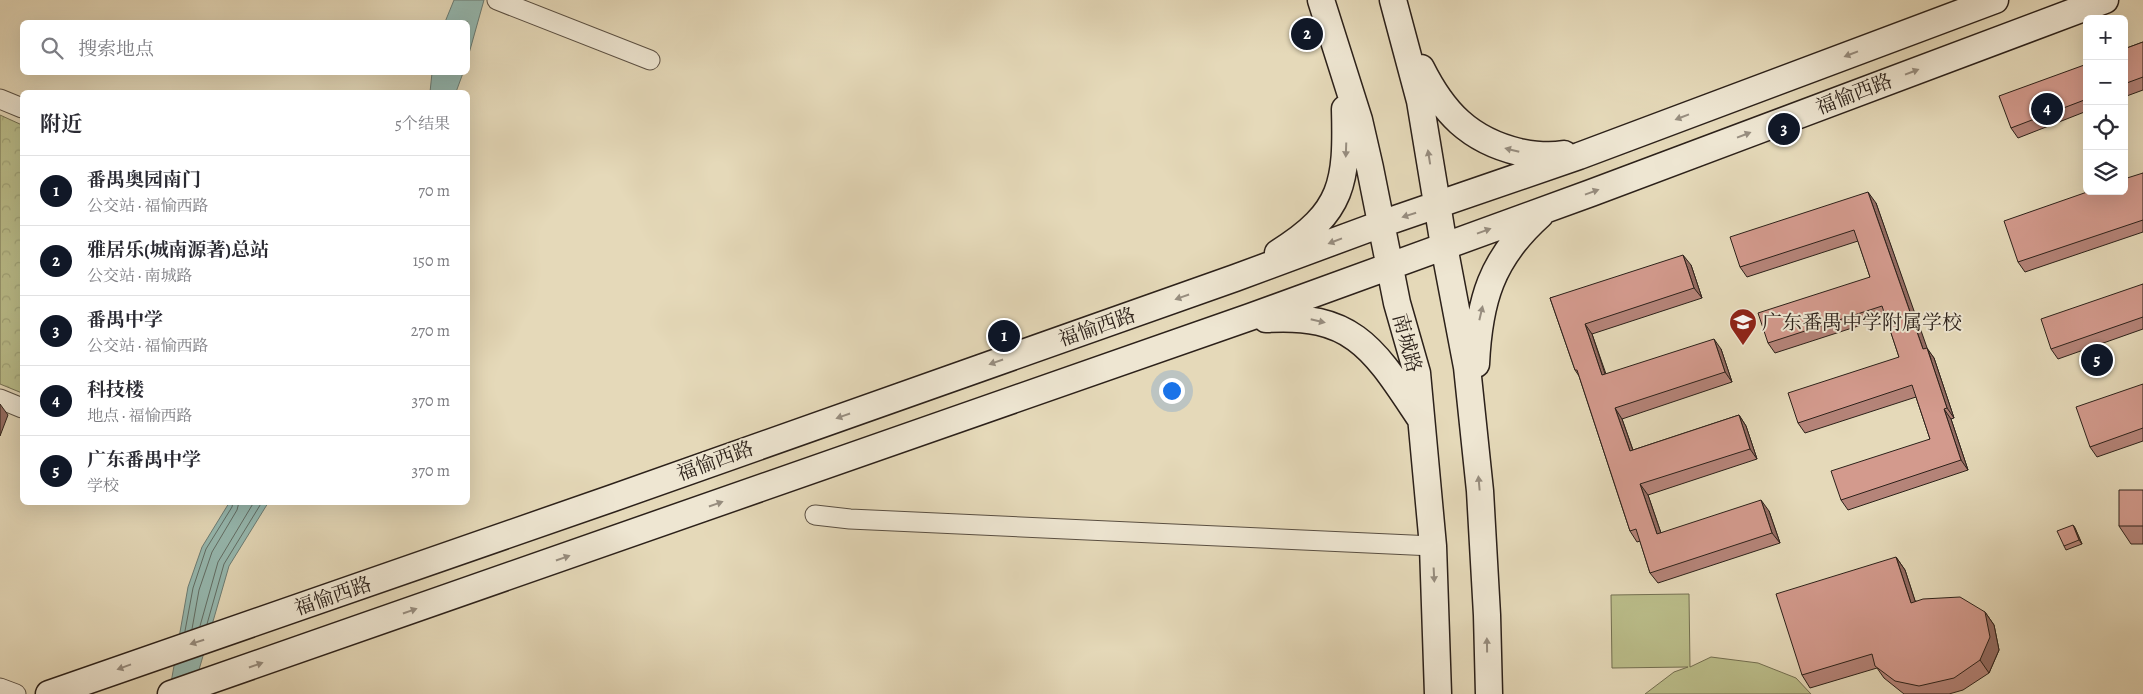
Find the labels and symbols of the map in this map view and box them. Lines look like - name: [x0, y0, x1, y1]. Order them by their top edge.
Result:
- pin: 2: [1291, 15, 1323, 53]
- one-way arrow: [1843, 50, 1858, 58]
- street label: 福愉西路: [1812, 67, 1896, 121]
- one-way arrow: [1905, 68, 1920, 75]
- pin: 4: [2031, 90, 2063, 128]
- pin: 3: [1768, 110, 1800, 148]
- one-way arrow: [1674, 113, 1689, 121]
- one-way arrow: [1737, 131, 1752, 139]
- one-way arrow: [1341, 142, 1349, 158]
- one-way arrow: [1505, 146, 1520, 154]
- one-way arrow: [1425, 149, 1433, 165]
- one-way arrow: [1584, 188, 1599, 195]
- one-way arrow: [1401, 211, 1416, 219]
- one-way arrow: [1477, 227, 1492, 234]
- one-way arrow: [1327, 237, 1342, 245]
- one-way arrow: [1174, 293, 1189, 301]
- street label: 福愉西路: [1055, 301, 1139, 353]
- one-way arrow: [1478, 304, 1486, 320]
- school or university icon: 广东番禺中学附属学校: [1728, 307, 1758, 346]
- place label: 广东番禺中学附属学校: [1762, 309, 1962, 336]
- street label: 南城路: [1386, 311, 1428, 375]
- pin: 1: [988, 317, 1020, 355]
- one-way arrow: [1311, 318, 1327, 326]
- pin: 5: [2081, 341, 2113, 379]
- one-way arrow: [988, 358, 1003, 366]
- your location: [1159, 378, 1185, 404]
- one-way arrow: [835, 413, 850, 420]
- street label: 福愉西路: [673, 435, 757, 487]
- one-way arrow: [1475, 475, 1483, 491]
- one-way arrow: [709, 500, 724, 507]
- one-way arrow: [556, 554, 571, 562]
- one-way arrow: [1430, 567, 1438, 583]
- street label: 福愉西路: [291, 570, 375, 622]
- one-way arrow: [402, 607, 417, 614]
- one-way arrow: [1483, 637, 1491, 653]
- one-way arrow: [189, 639, 204, 647]
- one-way arrow: [249, 661, 264, 669]
- one-way arrow: [116, 663, 131, 671]

